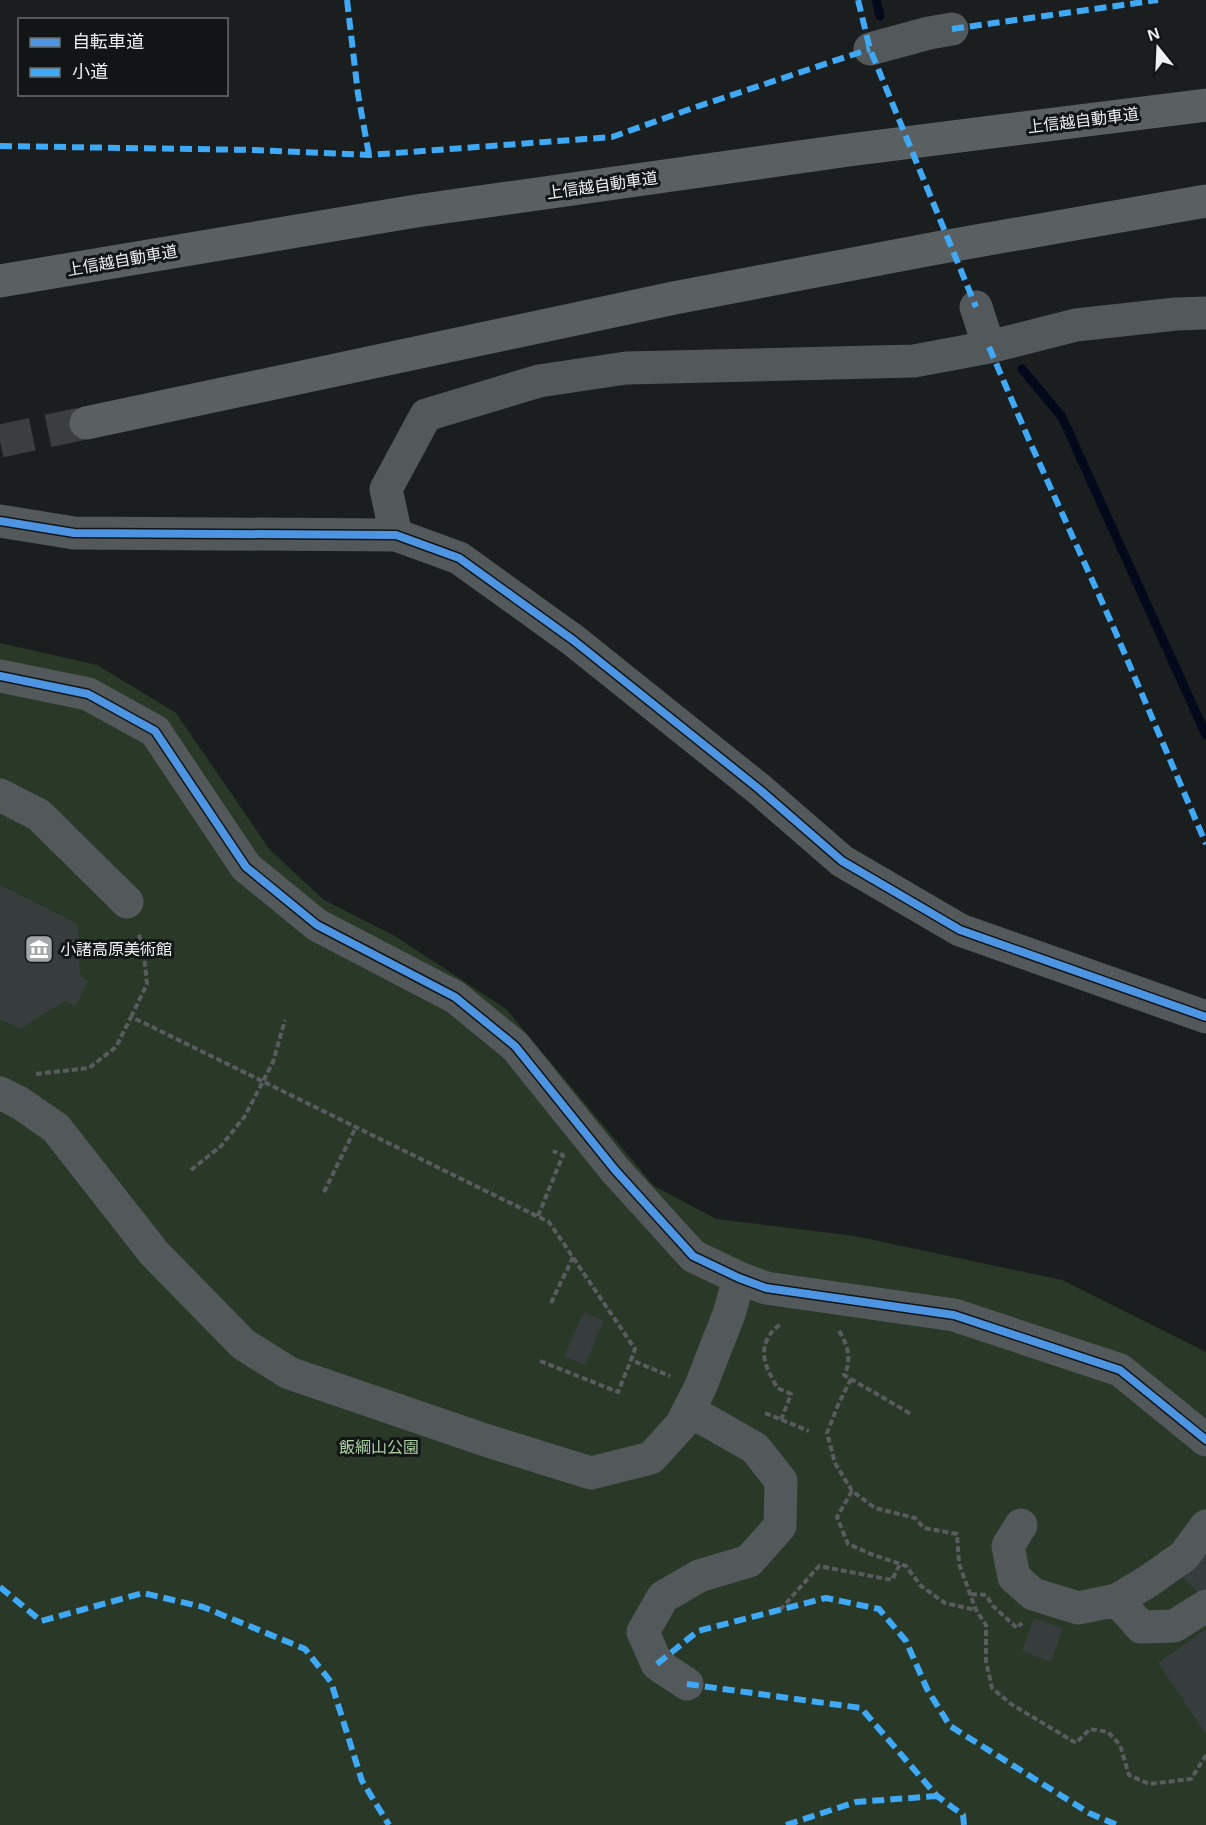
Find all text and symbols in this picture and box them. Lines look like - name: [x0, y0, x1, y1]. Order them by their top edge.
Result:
- legend: [18, 18, 228, 96]
- north arrow: [1128, 18, 1188, 78]
- text: N: [1145, 24, 1162, 44]
- text: 自転車道: [72, 32, 144, 52]
- text: 小道: [72, 62, 108, 82]
- street label: 上信越自動車道: [1026, 105, 1140, 136]
- street label: 上信越自動車道: [545, 169, 659, 202]
- street label: 上信越自動車道: [65, 242, 179, 279]
- museum icon: 小諸高原美術館: [23, 933, 55, 965]
- place label: 小諸高原美術館: [60, 941, 172, 958]
- park label: 飯綱山公園: [339, 1439, 419, 1456]

